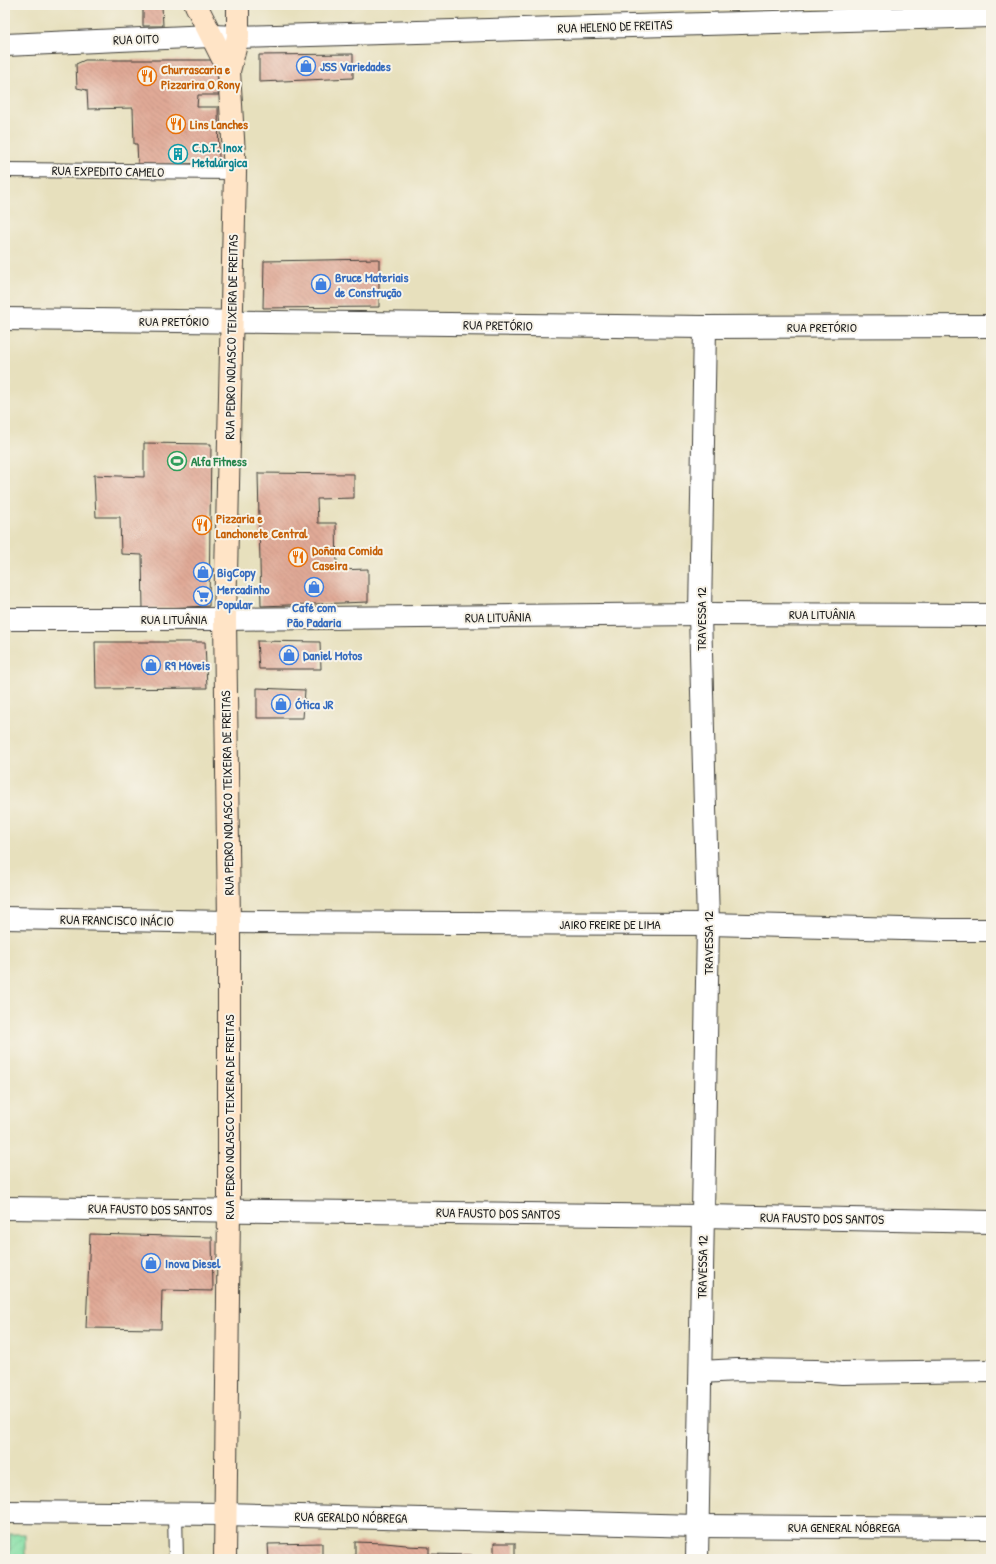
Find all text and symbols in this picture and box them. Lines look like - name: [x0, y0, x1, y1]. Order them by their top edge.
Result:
- street label: RUA HELENO DE FREITAS: [557, 15, 673, 37]
- street label: RUA OITO: [113, 29, 159, 49]
- shop icon: JSS Variedades: [295, 55, 317, 77]
- place label: JSS Variedades: [320, 57, 391, 75]
- place label: Churrascaria e Pizzarira O Rony: [161, 60, 241, 94]
- restaurant icon: Churrascaria e Pizzarira O Rony: [136, 65, 158, 87]
- restaurant icon: Lins Lanches: [165, 113, 187, 135]
- place label: Lins Lanches: [190, 115, 248, 133]
- place label: C.D.T. Inox Metalúrgica: [192, 138, 248, 172]
- building icon: C.D.T. Inox Metalúrgica: [167, 143, 189, 165]
- street label: RUA EXPEDITO CAMELO: [52, 161, 164, 181]
- street label: RUA PEDRO NOLASCO TEIXEIRA DE FREITAS: [220, 234, 242, 440]
- place label: Bruce Materiais de Construção: [335, 268, 408, 301]
- shop icon: Bruce Materiais de Construção: [310, 273, 332, 295]
- street label: RUA PRETÓRIO: [139, 312, 209, 330]
- street label: RUA PRETÓRIO: [463, 315, 533, 335]
- street label: RUA PRETÓRIO: [787, 318, 857, 336]
- sports icon: Alfa Fitness: [166, 450, 188, 472]
- place label: Alfa Fitness: [191, 452, 247, 470]
- place label: Pizzaria e Lanchonete Central: [216, 509, 308, 542]
- restaurant icon: Pizzaria e Lanchonete Central: [191, 514, 213, 536]
- place label: Doñana Comida Caseira: [312, 541, 384, 574]
- restaurant icon: Doñana Comida Caseira: [287, 546, 309, 568]
- shop icon: BigCopy: [192, 561, 214, 583]
- place label: BigCopy: [217, 563, 256, 582]
- shop icon: Café com Pão Padaria: [303, 576, 325, 598]
- place label: Mercadinho Popular: [217, 580, 270, 614]
- supermarket icon: Mercadinho Popular: [192, 585, 214, 607]
- street label: TRAVESSA 12: [692, 587, 710, 651]
- place label: Café com Pão Padaria: [287, 598, 342, 631]
- street label: RUA LITUÂNIA: [789, 605, 856, 623]
- street label: RUA LITUÂNIA: [465, 607, 532, 627]
- street label: RUA LITUÂNIA: [141, 610, 208, 628]
- shop icon: Daniel Motos: [278, 644, 300, 666]
- place label: Daniel Motos: [303, 646, 362, 664]
- shop icon: R9 Móveis: [140, 654, 162, 676]
- place label: R9 Móveis: [165, 656, 210, 674]
- street label: RUA PEDRO NOLASCO TEIXEIRA DE FREITAS: [216, 690, 238, 896]
- shop icon: Ótica JR: [270, 693, 292, 715]
- place label: Ótica JR: [295, 695, 334, 713]
- street label: RUA FRANCISCO INÁCIO: [60, 910, 174, 930]
- street label: TRAVESSA 12: [699, 911, 717, 975]
- street label: JAIRO FREIRE DE LIMA: [559, 915, 661, 933]
- street label: RUA PEDRO NOLASCO TEIXEIRA DE FREITAS: [220, 1015, 238, 1219]
- street label: RUA FAUSTO DOS SANTOS: [88, 1199, 212, 1219]
- street label: RUA FAUSTO DOS SANTOS: [436, 1203, 560, 1223]
- street label: RUA FAUSTO DOS SANTOS: [760, 1208, 884, 1228]
- street label: TRAVESSA 12: [692, 1235, 712, 1299]
- shop icon: Inova Diesel: [140, 1252, 162, 1274]
- place label: Inova Diesel: [165, 1254, 221, 1272]
- street label: RUA GERALDO NÓBREGA: [294, 1507, 408, 1527]
- street label: RUA GENERAL NÓBREGA: [788, 1518, 901, 1536]

